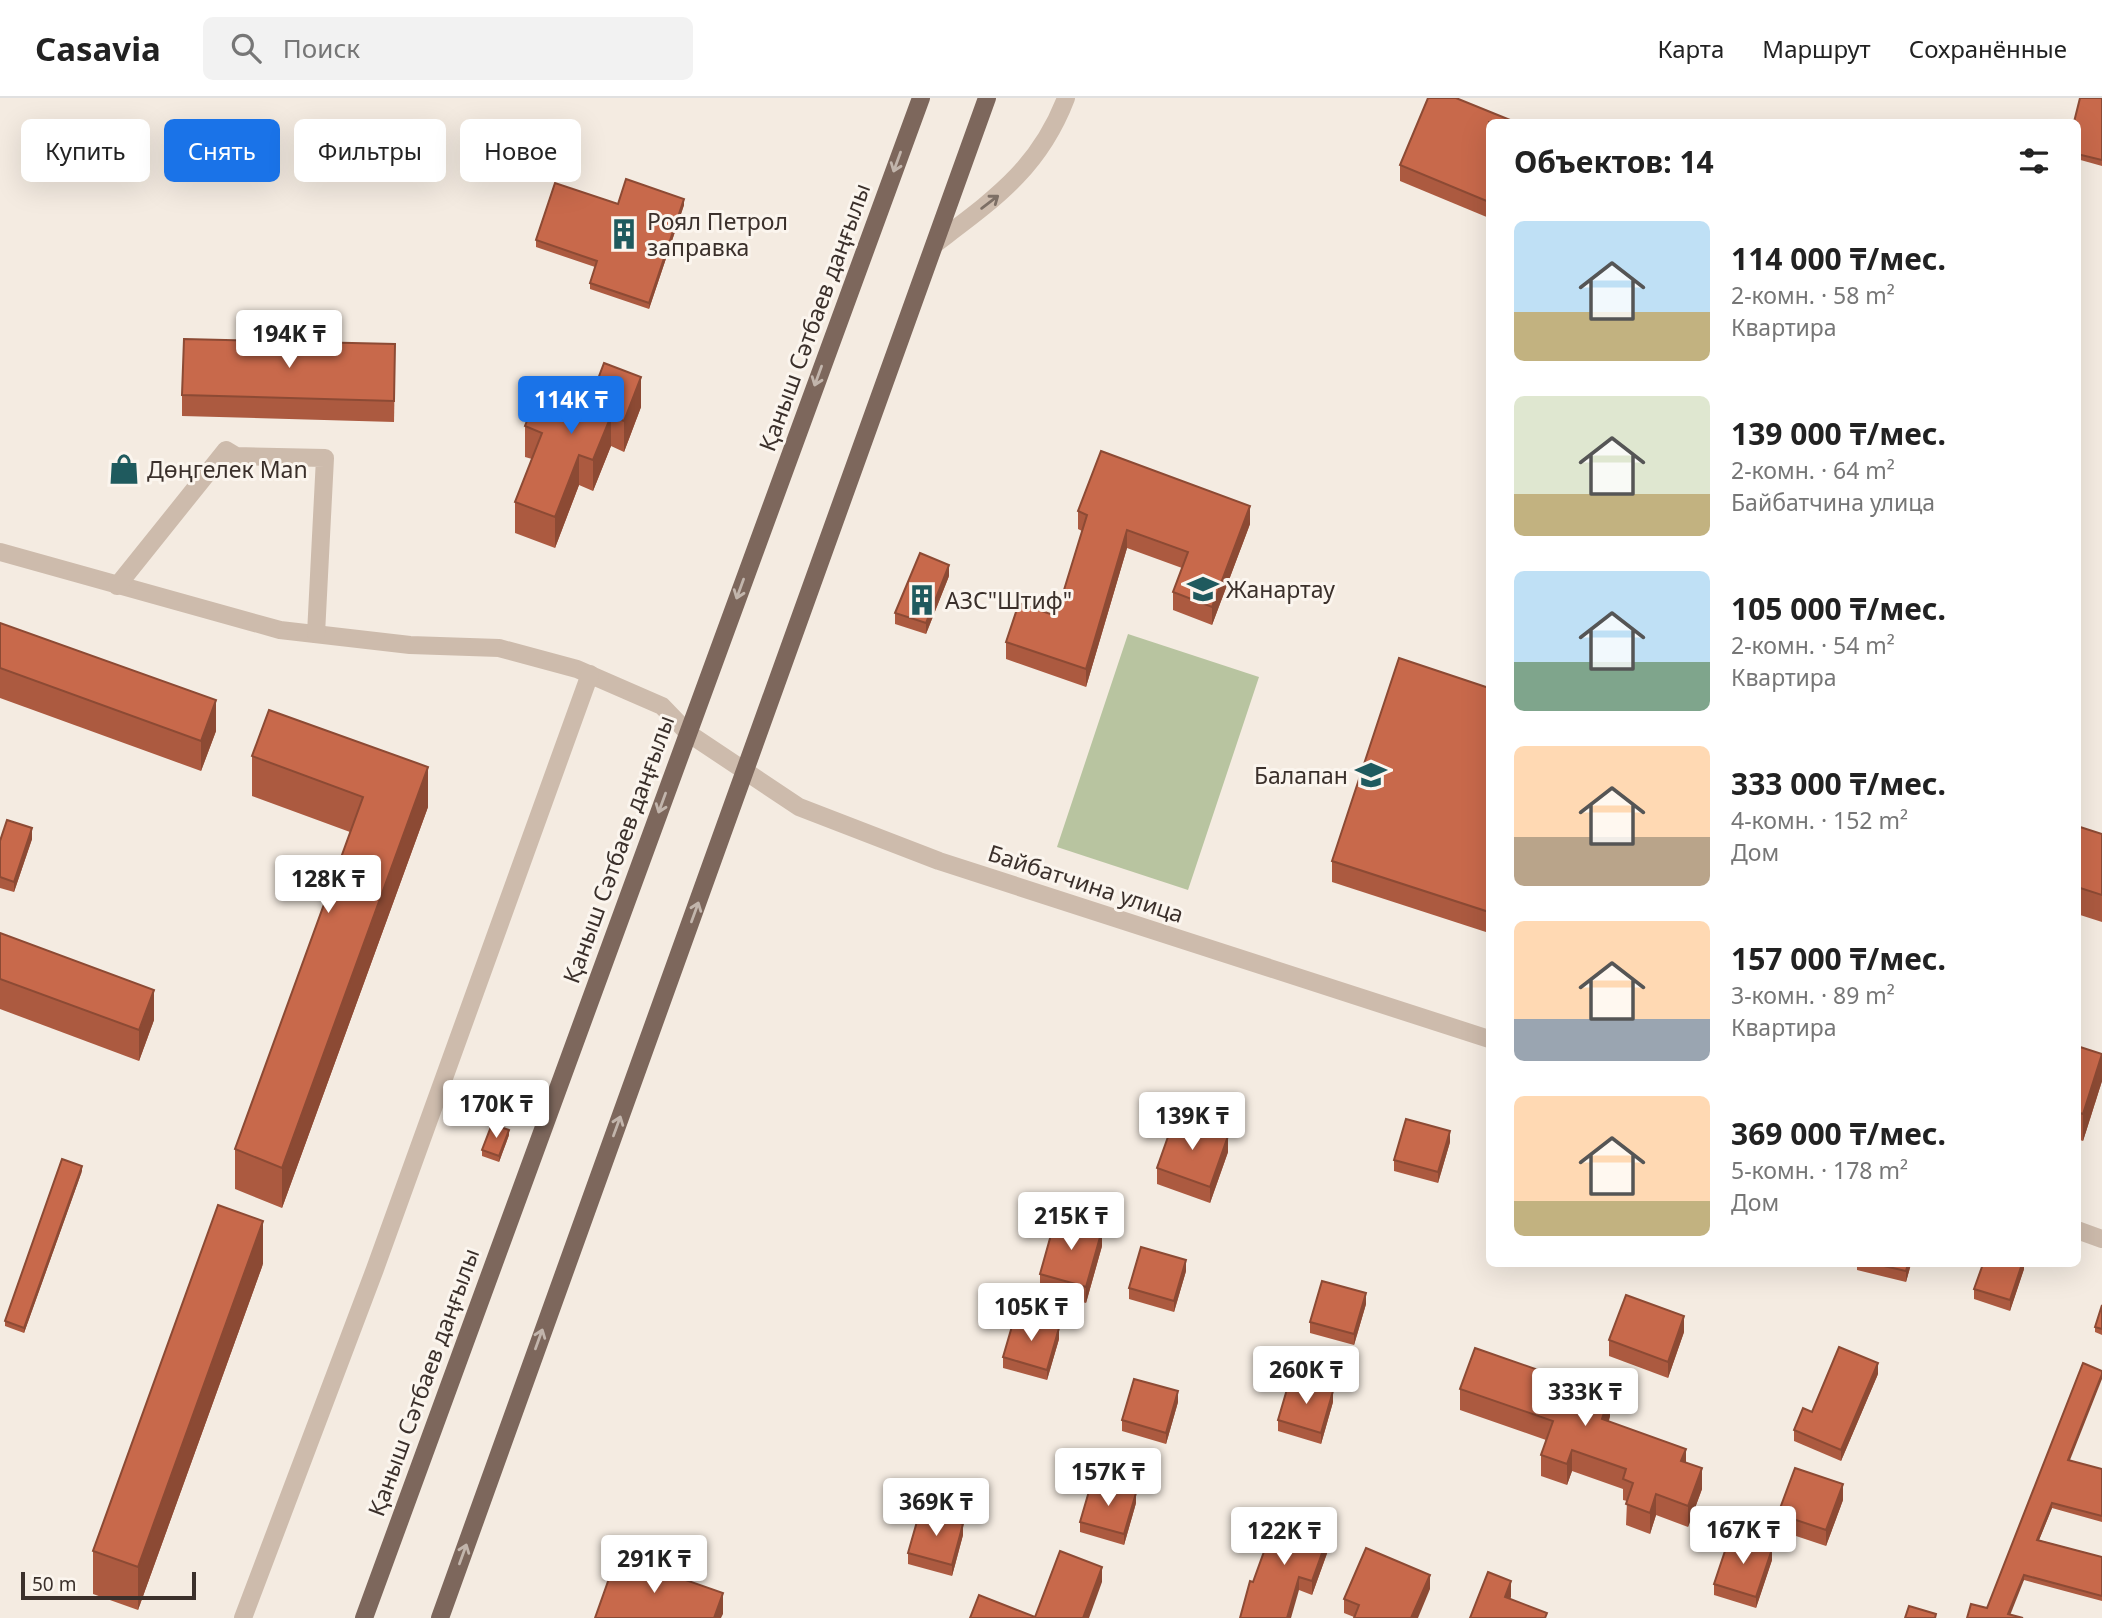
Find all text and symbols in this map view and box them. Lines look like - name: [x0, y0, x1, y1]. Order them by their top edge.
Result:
- search box: [203, 17, 693, 80]
- text: Casavia: [35, 26, 161, 71]
- icon: search: [227, 29, 265, 67]
- text: Поиск: [283, 30, 360, 66]
- text: Карта: [1657, 32, 1724, 65]
- text: Маршрут: [1762, 32, 1871, 65]
- text: Сохранённые: [1909, 32, 2067, 65]
- chip: Купить: [21, 119, 150, 182]
- chip: Снять: [164, 119, 280, 182]
- chip: Фильтры: [294, 119, 446, 182]
- chip: Новое: [460, 119, 581, 182]
- text: Объектов: 14: [1514, 141, 1714, 182]
- icon: filters: [2015, 142, 2053, 180]
- one-way arrow: [890, 151, 902, 172]
- street label: Қаныш Сәтбаев даңғылы: [751, 179, 877, 455]
- one-way arrow: [980, 195, 998, 210]
- place label: Роял Петрол заправка: [647, 205, 788, 263]
- building icon: Роял Петрол заправка: [607, 217, 641, 251]
- text: 114 000 ₸/мес.: [1731, 238, 1946, 279]
- icon: home: [1570, 249, 1654, 333]
- text: 2-комн. · 58 m²: [1731, 279, 1895, 311]
- pin: 194K ₸: [232, 310, 346, 370]
- text: Квартира: [1731, 311, 1837, 343]
- text: 194K ₸: [252, 317, 326, 349]
- one-way arrow: [811, 364, 824, 386]
- pin: 114K ₸: [514, 376, 628, 436]
- text: 114K ₸: [534, 383, 608, 415]
- text: 139 000 ₸/мес.: [1731, 413, 1946, 454]
- icon: home: [1570, 424, 1654, 508]
- shop icon: Дөңгелек Man: [107, 452, 141, 486]
- place label: Дөңгелек Man: [147, 453, 308, 485]
- text: 2-комн. · 64 m²: [1731, 454, 1895, 486]
- text: Байбатчина улица: [1731, 486, 1935, 518]
- school or university icon: Жанартау: [1186, 572, 1220, 606]
- place label: Жанартау: [1226, 573, 1335, 605]
- one-way arrow: [733, 578, 745, 600]
- building icon: АЗС"Штиф": [905, 583, 939, 617]
- place label: АЗС"Штиф": [945, 584, 1072, 616]
- text: 105 000 ₸/мес.: [1731, 588, 1946, 629]
- icon: home: [1570, 599, 1654, 683]
- text: 2-комн. · 54 m²: [1731, 629, 1895, 661]
- text: Квартира: [1731, 661, 1837, 693]
- street label: Қаныш Сәтбаев даңғылы: [555, 711, 681, 987]
- school or university icon: Балапан: [1354, 758, 1388, 792]
- place label: Балапан: [1254, 759, 1348, 791]
- text: 333 000 ₸/мес.: [1731, 763, 1946, 804]
- icon: home: [1570, 774, 1654, 858]
- one-way arrow: [654, 791, 667, 813]
- text: 4-комн. · 152 m²: [1731, 804, 1908, 836]
- street label: Байбатчина улица: [984, 836, 1188, 930]
- text: Дом: [1731, 836, 1779, 868]
- pin: 128K ₸: [271, 856, 385, 915]
- text: 128K ₸: [291, 862, 365, 894]
- one-way arrow: [689, 901, 702, 923]
- text: 157 000 ₸/мес.: [1731, 938, 1946, 979]
- icon: home: [1570, 949, 1654, 1033]
- text: 3-комн. · 89 m²: [1731, 979, 1895, 1011]
- text: Квартира: [1731, 1011, 1837, 1043]
- pin: 170K ₸: [439, 1080, 553, 1140]
- text: 170K ₸: [459, 1087, 533, 1119]
- pin: 139K ₸: [1135, 1093, 1249, 1152]
- text: 139K ₸: [1155, 1099, 1229, 1131]
- text: 369 000 ₸/мес.: [1731, 1113, 1946, 1154]
- one-way arrow: [612, 1115, 624, 1137]
- icon: home: [1570, 1124, 1654, 1208]
- text: 5-комн. · 178 m²: [1731, 1154, 1908, 1186]
- text: Дом: [1731, 1186, 1779, 1218]
- pin: 215K ₸: [1014, 1192, 1128, 1252]
- text: 215K ₸: [1034, 1199, 1108, 1231]
- street label: Қаныш Сәтбаев даңғылы: [360, 1244, 486, 1520]
- pin: 105K ₸: [974, 1284, 1088, 1343]
- text: 105K ₸: [994, 1290, 1068, 1322]
- one-way arrow: [534, 1329, 546, 1351]
- pin: 260K ₸: [1249, 1346, 1363, 1406]
- text: 260K ₸: [1269, 1353, 1343, 1385]
- pin: 333K ₸: [1528, 1368, 1642, 1428]
- text: 333K ₸: [1548, 1375, 1622, 1407]
- pin: 157K ₸: [1051, 1448, 1165, 1508]
- text: 157K ₸: [1071, 1455, 1145, 1487]
- pin: 369K ₸: [879, 1478, 993, 1538]
- text: 369K ₸: [899, 1485, 973, 1517]
- pin: 167K ₸: [1686, 1506, 1800, 1566]
- pin: 122K ₸: [1227, 1508, 1341, 1567]
- text: 167K ₸: [1706, 1513, 1780, 1545]
- text: 122K ₸: [1247, 1514, 1321, 1546]
- pin: 291K ₸: [597, 1536, 711, 1595]
- text: 291K ₸: [617, 1542, 691, 1574]
- one-way arrow: [458, 1543, 470, 1565]
- scale bar: [21, 1569, 196, 1601]
- text: 50 m: [32, 1571, 76, 1597]

